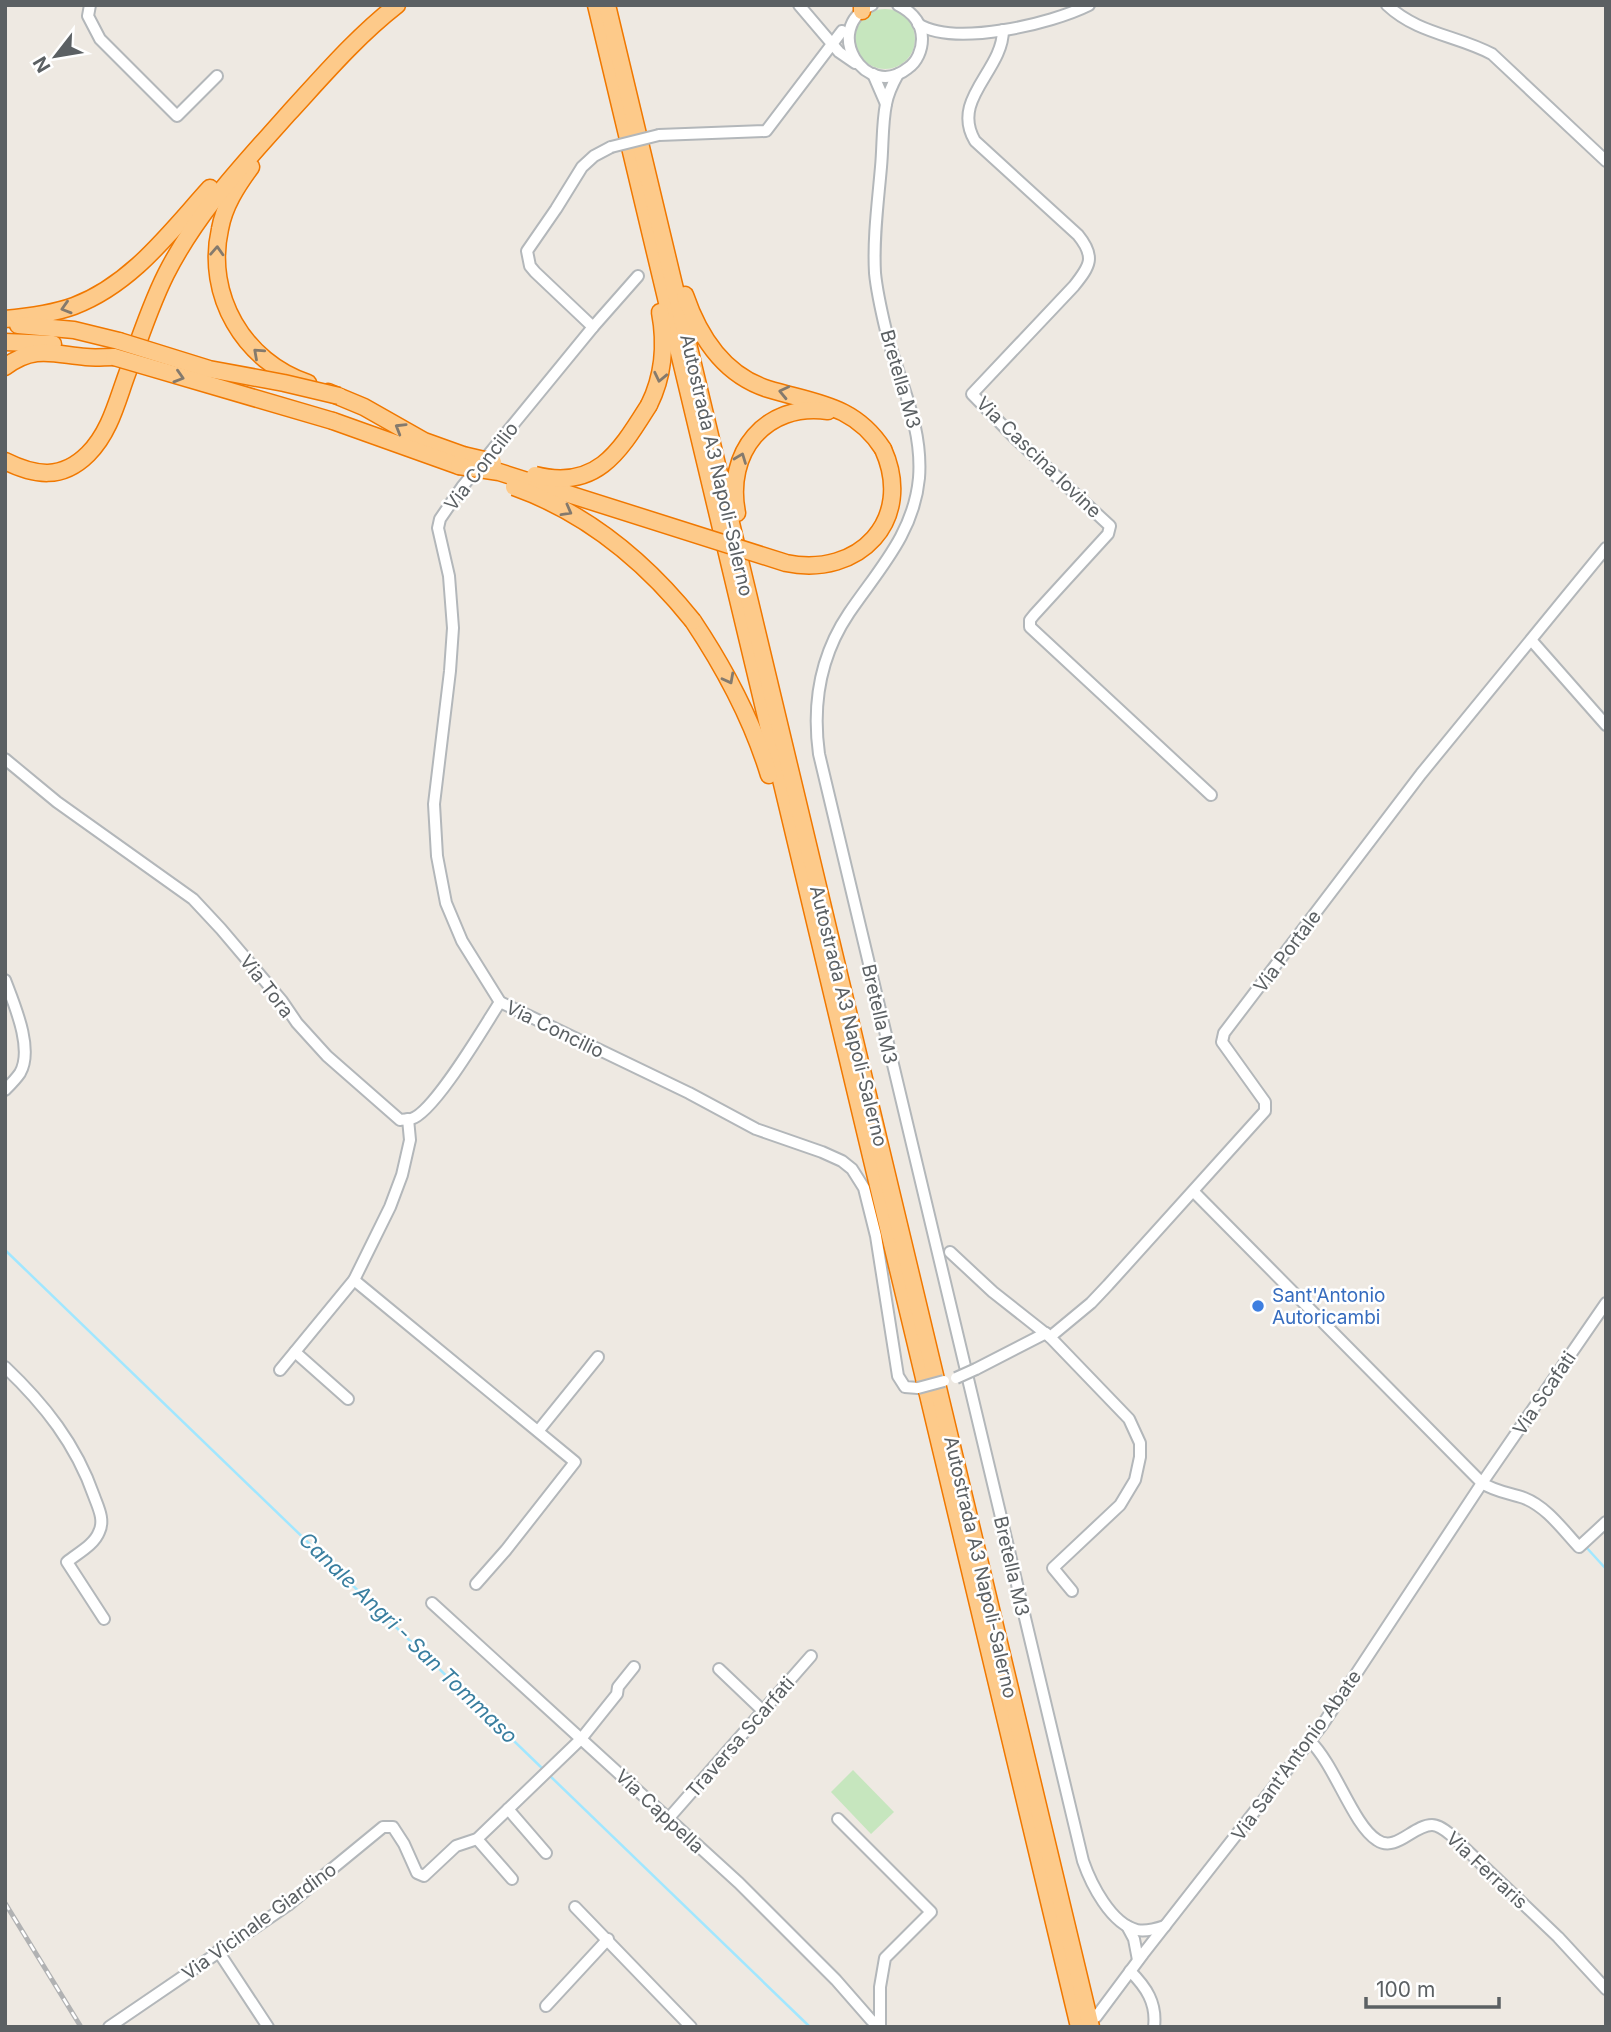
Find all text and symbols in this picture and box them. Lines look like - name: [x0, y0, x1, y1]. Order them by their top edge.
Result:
- north arrow: [21, 21, 91, 91]
- text: N: [28, 52, 55, 77]
- one-way arrow: [210, 245, 225, 256]
- one-way arrow: [61, 300, 73, 314]
- street label: Bretella M3: [875, 327, 926, 431]
- street label: Autostrada A3 Napoli-Salerno: [675, 332, 758, 598]
- one-way arrow: [253, 349, 266, 361]
- one-way arrow: [172, 369, 184, 384]
- one-way arrow: [653, 371, 668, 383]
- one-way arrow: [778, 386, 790, 401]
- street label: Via Cascina Iovine: [971, 392, 1106, 523]
- street label: Via Concilio: [440, 417, 523, 515]
- one-way arrow: [395, 423, 408, 436]
- one-way arrow: [733, 453, 747, 465]
- one-way arrow: [560, 503, 573, 516]
- one-way arrow: [721, 672, 734, 684]
- street label: Autostrada A3 Napoli-Salerno: [805, 883, 892, 1149]
- street label: Via Portale: [1249, 906, 1326, 997]
- street label: Via Tora: [235, 950, 298, 1022]
- street label: Bretella M3: [857, 962, 902, 1066]
- street label: Via Concilio: [502, 996, 608, 1063]
- place label: Sant'Antonio Autoricambi: [1272, 1284, 1385, 1329]
- marker: Sant'Antonio Autoricambi: [1250, 1298, 1266, 1314]
- street label: Via Scafati: [1508, 1347, 1581, 1439]
- street label: Autostrada A3 Napoli-Salerno: [939, 1434, 1022, 1700]
- street label: Bretella M3: [989, 1514, 1034, 1618]
- water label: Canale Angri - San Tommaso: [294, 1527, 523, 1749]
- street label: Via Sant'Antonio Abate: [1227, 1666, 1366, 1845]
- street label: Traversa Scarfati: [682, 1672, 799, 1803]
- street label: Via Cappella: [611, 1765, 709, 1858]
- street label: Via Ferraris: [1441, 1827, 1532, 1914]
- street label: Via Vicinale Giardino: [178, 1858, 341, 1985]
- scale bar: [1366, 1966, 1499, 2010]
- text: 100 m: [1376, 1977, 1435, 2002]

